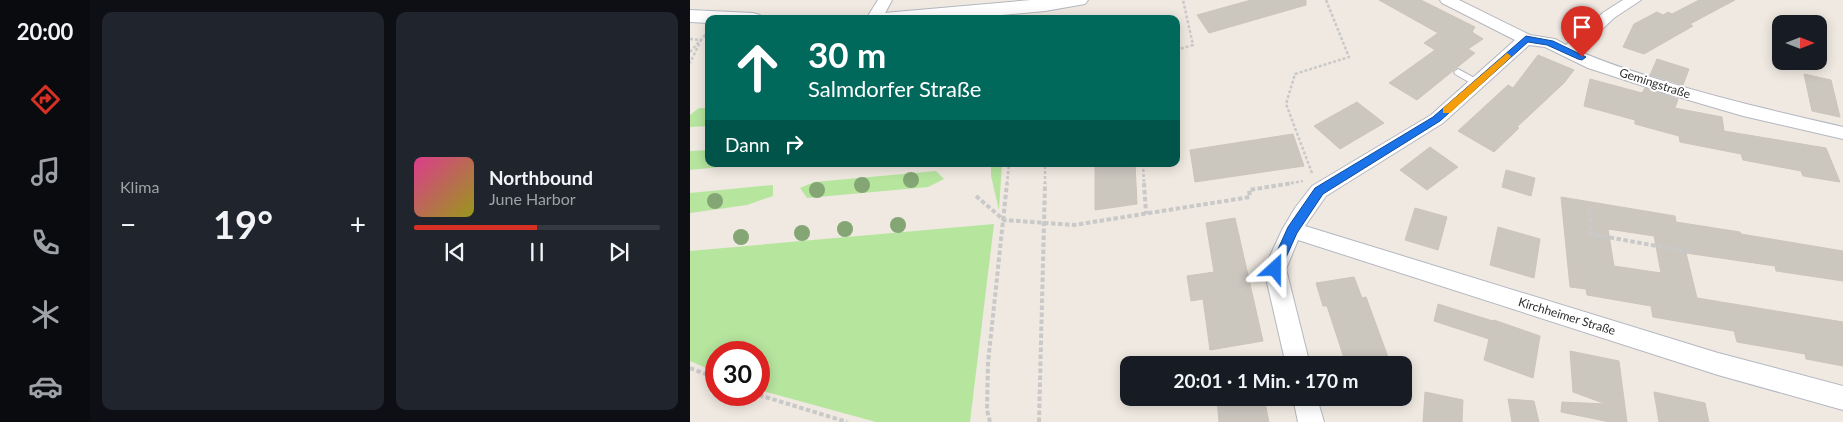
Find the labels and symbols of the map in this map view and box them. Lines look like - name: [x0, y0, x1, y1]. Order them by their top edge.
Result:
- pin: [1561, 6, 1603, 57]
- north arrow: [1772, 15, 1828, 70]
- street label: Gemingstraße: [1618, 64, 1692, 102]
- position arrow: [1248, 242, 1300, 294]
- street label: Kirchheimer Straße: [1517, 294, 1617, 338]
- speed limit sign: 30: [705, 341, 770, 406]

